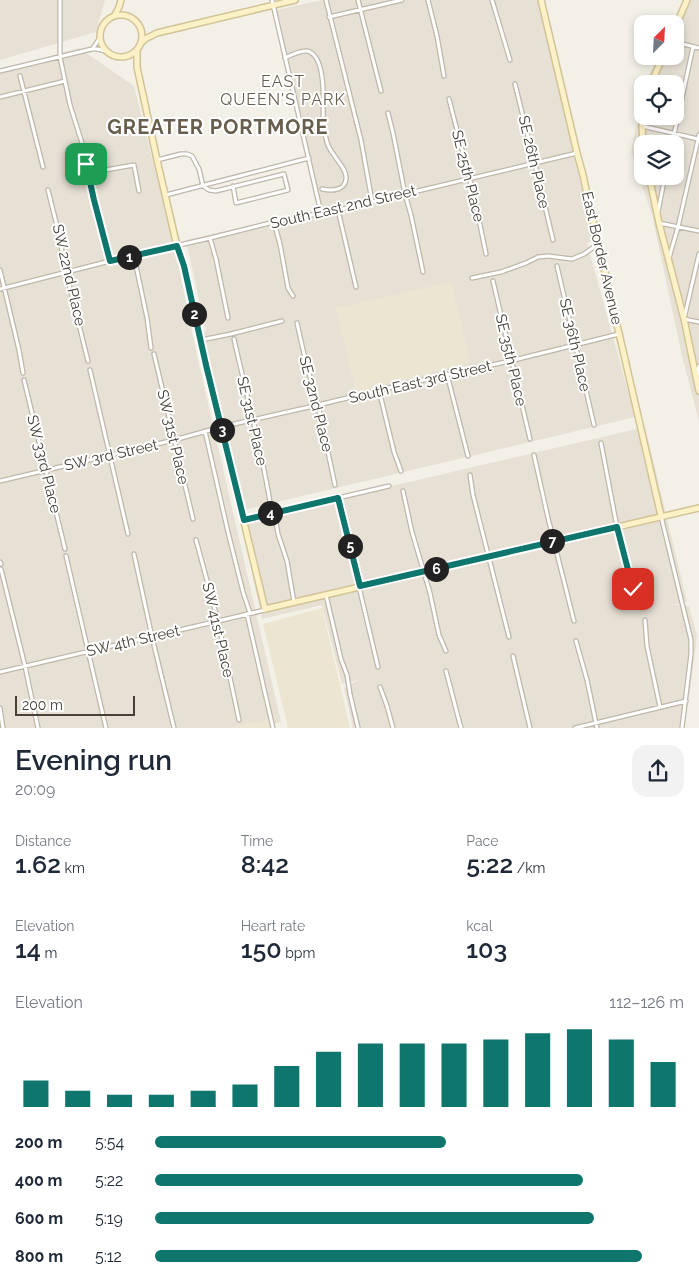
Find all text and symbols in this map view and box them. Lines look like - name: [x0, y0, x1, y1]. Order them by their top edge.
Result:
- north arrow: [634, 15, 684, 65]
- map controls: [634, 15, 684, 185]
- district label: EAST QUEEN'S PARK: [220, 72, 346, 109]
- button: locate: [634, 75, 684, 125]
- street label: SE 26th Place: [515, 114, 554, 211]
- district label: GREATER PORTMORE: [107, 115, 329, 139]
- street label: SE 25th Place: [448, 128, 488, 224]
- button: layers: [634, 135, 684, 185]
- pin: [65, 143, 107, 185]
- icon: arrive: [72, 150, 100, 178]
- street label: South East 2nd Street: [268, 181, 418, 233]
- street label: East Border Avenue: [578, 190, 626, 327]
- street label: SW 22nd Place: [49, 222, 90, 328]
- pin: 1: [116, 244, 142, 270]
- text: 1: [126, 249, 133, 265]
- street label: SE 36th Place: [556, 297, 595, 394]
- pin: 2: [182, 302, 206, 326]
- text: 2: [191, 306, 198, 322]
- street label: SE 35th Place: [492, 312, 530, 408]
- street label: SE 32nd Place: [295, 354, 337, 454]
- street label: South East 3rd Street: [347, 357, 493, 407]
- street label: SE 31st Place: [233, 375, 271, 468]
- street label: SW 31st Place: [153, 388, 193, 486]
- street label: SW 33rd Place: [23, 413, 65, 515]
- pin: 3: [210, 418, 234, 442]
- text: 3: [219, 422, 226, 438]
- street label: SW 3rd Street: [62, 435, 160, 475]
- pin: 4: [258, 500, 282, 526]
- text: 4: [267, 505, 275, 521]
- pin: 7: [540, 528, 564, 554]
- text: 7: [549, 533, 556, 549]
- pin: 5: [338, 534, 362, 558]
- text: 5: [347, 538, 354, 554]
- pin: 6: [424, 556, 448, 582]
- text: 6: [432, 561, 441, 577]
- pin: [612, 568, 654, 610]
- icon: check: [619, 575, 647, 603]
- street label: SW 41st Place: [198, 581, 238, 680]
- street label: SW 4th Street: [85, 622, 181, 660]
- scale bar: [15, 693, 135, 716]
- text: 200 m: [22, 697, 63, 713]
- text: Evening run: [15, 744, 172, 777]
- button: share: [632, 745, 684, 797]
- text: 20:09: [15, 780, 55, 799]
- text: Distance: [15, 833, 71, 849]
- text: Time: [241, 833, 273, 849]
- text: Pace: [466, 833, 498, 849]
- text: 1.62: [15, 849, 61, 879]
- text: 8:42: [241, 849, 289, 879]
- text: 5:22: [466, 849, 513, 879]
- text: km: [61, 860, 85, 876]
- text: /km: [513, 860, 545, 876]
- text: Elevation: [15, 918, 74, 934]
- text: Heart rate: [241, 918, 305, 934]
- text: kcal: [466, 918, 493, 934]
- text: 14: [15, 934, 41, 964]
- text: 150: [241, 934, 282, 964]
- text: 103: [466, 934, 507, 964]
- text: m: [41, 945, 57, 961]
- text: bpm: [282, 945, 315, 961]
- text: Elevation: [15, 993, 83, 1012]
- text: 112–126 m: [609, 993, 684, 1012]
- text: 200 m: [15, 1133, 62, 1152]
- text: 5:54: [95, 1133, 124, 1152]
- text: 400 m: [15, 1171, 63, 1190]
- text: 5:22: [95, 1171, 123, 1190]
- text: 600 m: [15, 1209, 63, 1228]
- text: 5:19: [95, 1209, 123, 1228]
- text: 800 m: [15, 1247, 63, 1266]
- text: 5:12: [95, 1247, 122, 1266]

